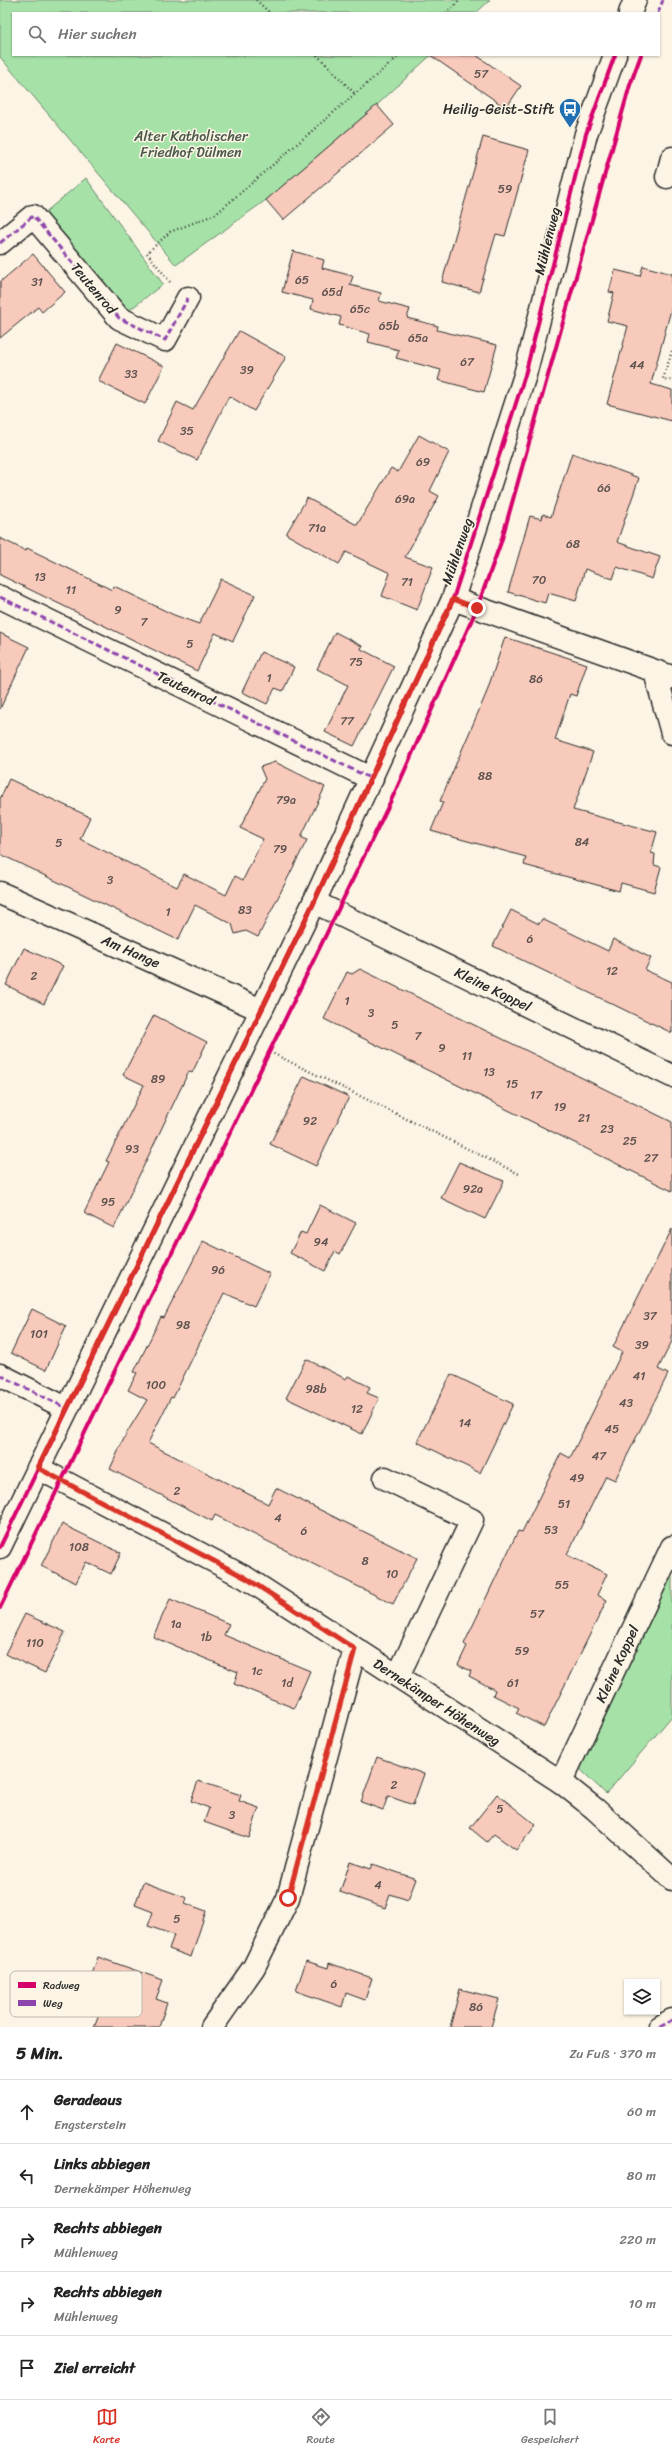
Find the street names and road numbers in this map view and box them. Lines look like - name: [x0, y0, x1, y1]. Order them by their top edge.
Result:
- street label: Mühlenweg: [527, 205, 568, 278]
- street label: Teutenrod: [64, 257, 124, 321]
- street label: Mühlenweg: [434, 514, 481, 588]
- street label: Teutenrod: [152, 664, 221, 714]
- street label: Am Hange: [96, 927, 164, 976]
- street label: Kleine Koppel: [450, 960, 537, 1019]
- street label: Kleine Koppel: [589, 1620, 647, 1707]
- street label: Dernekämper Höhenweg: [368, 1652, 506, 1753]

